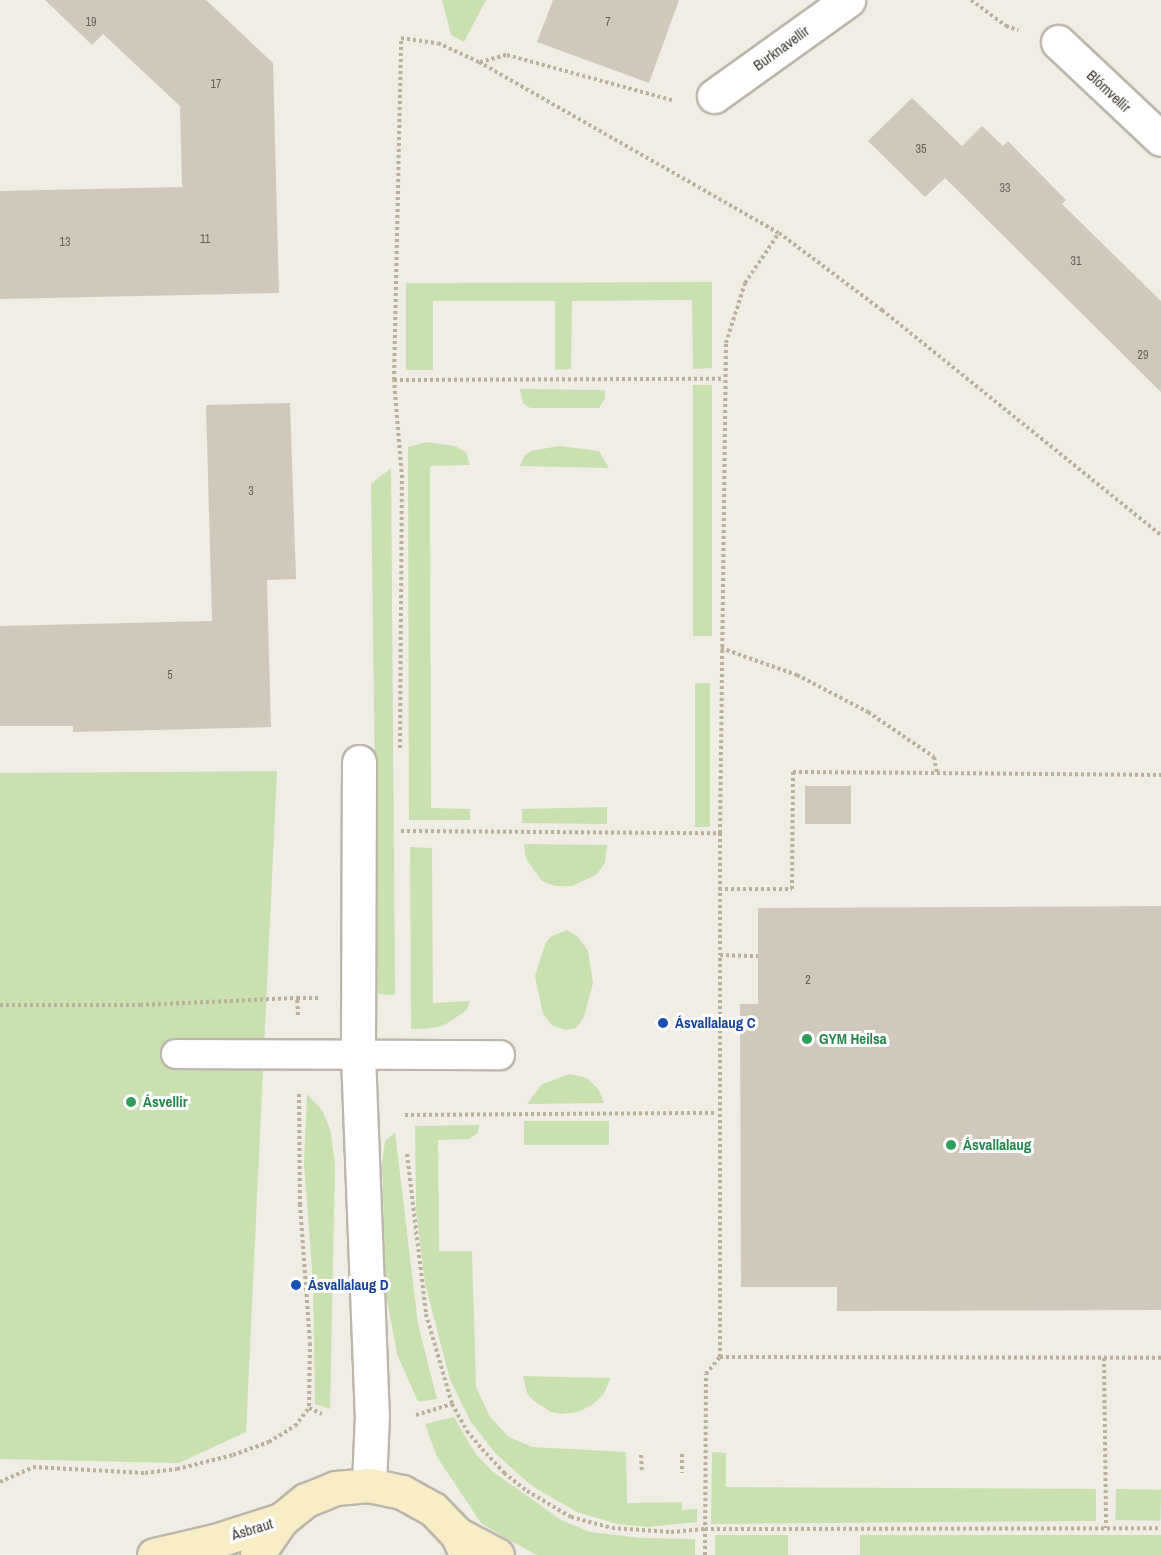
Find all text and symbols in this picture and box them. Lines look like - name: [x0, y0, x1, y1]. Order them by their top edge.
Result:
- house number: 19: [86, 16, 96, 30]
- house number: 7: [605, 16, 611, 30]
- street label: Burknavellir: [749, 22, 813, 74]
- street label: Blómvellir: [1083, 66, 1135, 116]
- house number: 17: [211, 78, 221, 92]
- house number: 35: [916, 143, 926, 157]
- house number: 33: [1000, 182, 1010, 196]
- house number: 11: [200, 233, 210, 247]
- house number: 13: [60, 236, 70, 250]
- house number: 31: [1071, 255, 1081, 269]
- house number: 29: [1138, 349, 1148, 363]
- house number: 3: [248, 485, 254, 499]
- house number: 5: [167, 669, 173, 683]
- house number: 2: [805, 974, 811, 988]
- place label: Ásvallalaug C: [675, 1014, 756, 1032]
- marker: Ásvallalaug C: [656, 1016, 670, 1030]
- place label: GYM Heilsa: [819, 1030, 887, 1048]
- marker: GYM Heilsa: [800, 1032, 814, 1046]
- place label: Ásvellir: [143, 1093, 187, 1111]
- marker: Ásvellir: [124, 1095, 138, 1109]
- place label: Ásvallalaug: [963, 1136, 1031, 1154]
- marker: Ásvallalaug: [944, 1138, 958, 1152]
- place label: Ásvallalaug D: [308, 1276, 389, 1294]
- marker: Ásvallalaug D: [289, 1278, 303, 1292]
- street label: Ásbraut: [229, 1514, 275, 1544]

